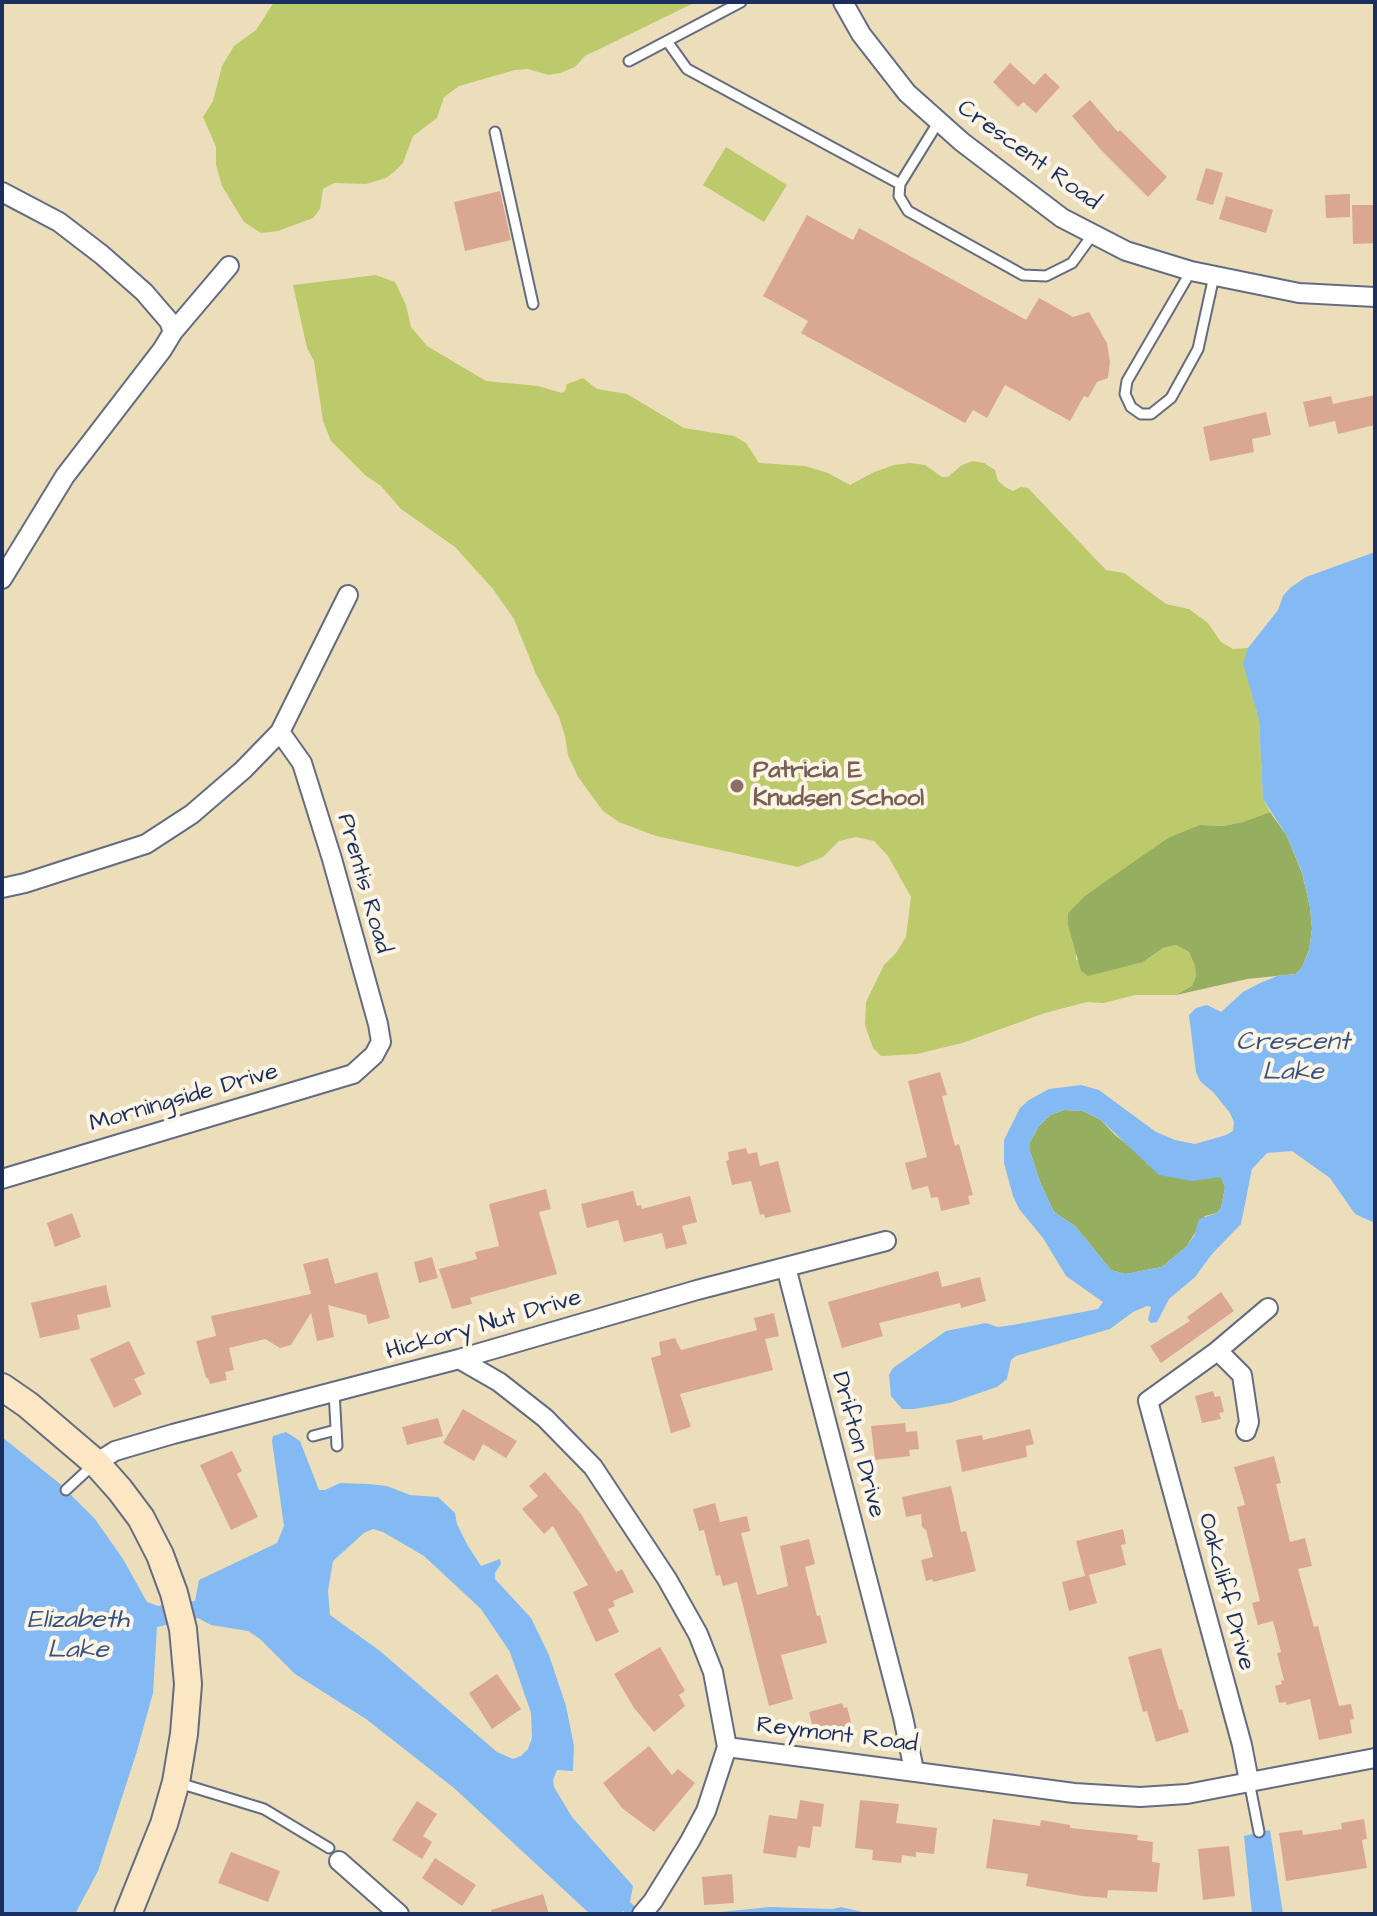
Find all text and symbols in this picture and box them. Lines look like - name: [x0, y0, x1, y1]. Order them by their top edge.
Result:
- street label: Crescent Road: [951, 94, 1105, 218]
- place label: Patricia E Knudsen School: [753, 758, 924, 814]
- marker: Patricia E Knudsen School: [728, 777, 746, 795]
- street label: Prentis Road: [329, 811, 397, 957]
- water label: Crescent Lake: [1236, 1028, 1350, 1090]
- street label: Morningside Drive: [86, 1058, 282, 1140]
- street label: Hickory Nut Drive: [383, 1284, 585, 1368]
- street label: Drifton Drive: [824, 1369, 890, 1521]
- street label: Oakcliff Drive: [1190, 1510, 1260, 1674]
- water label: Elizabeth Lake: [27, 1606, 129, 1668]
- street label: Reymont Road: [755, 1712, 919, 1760]

